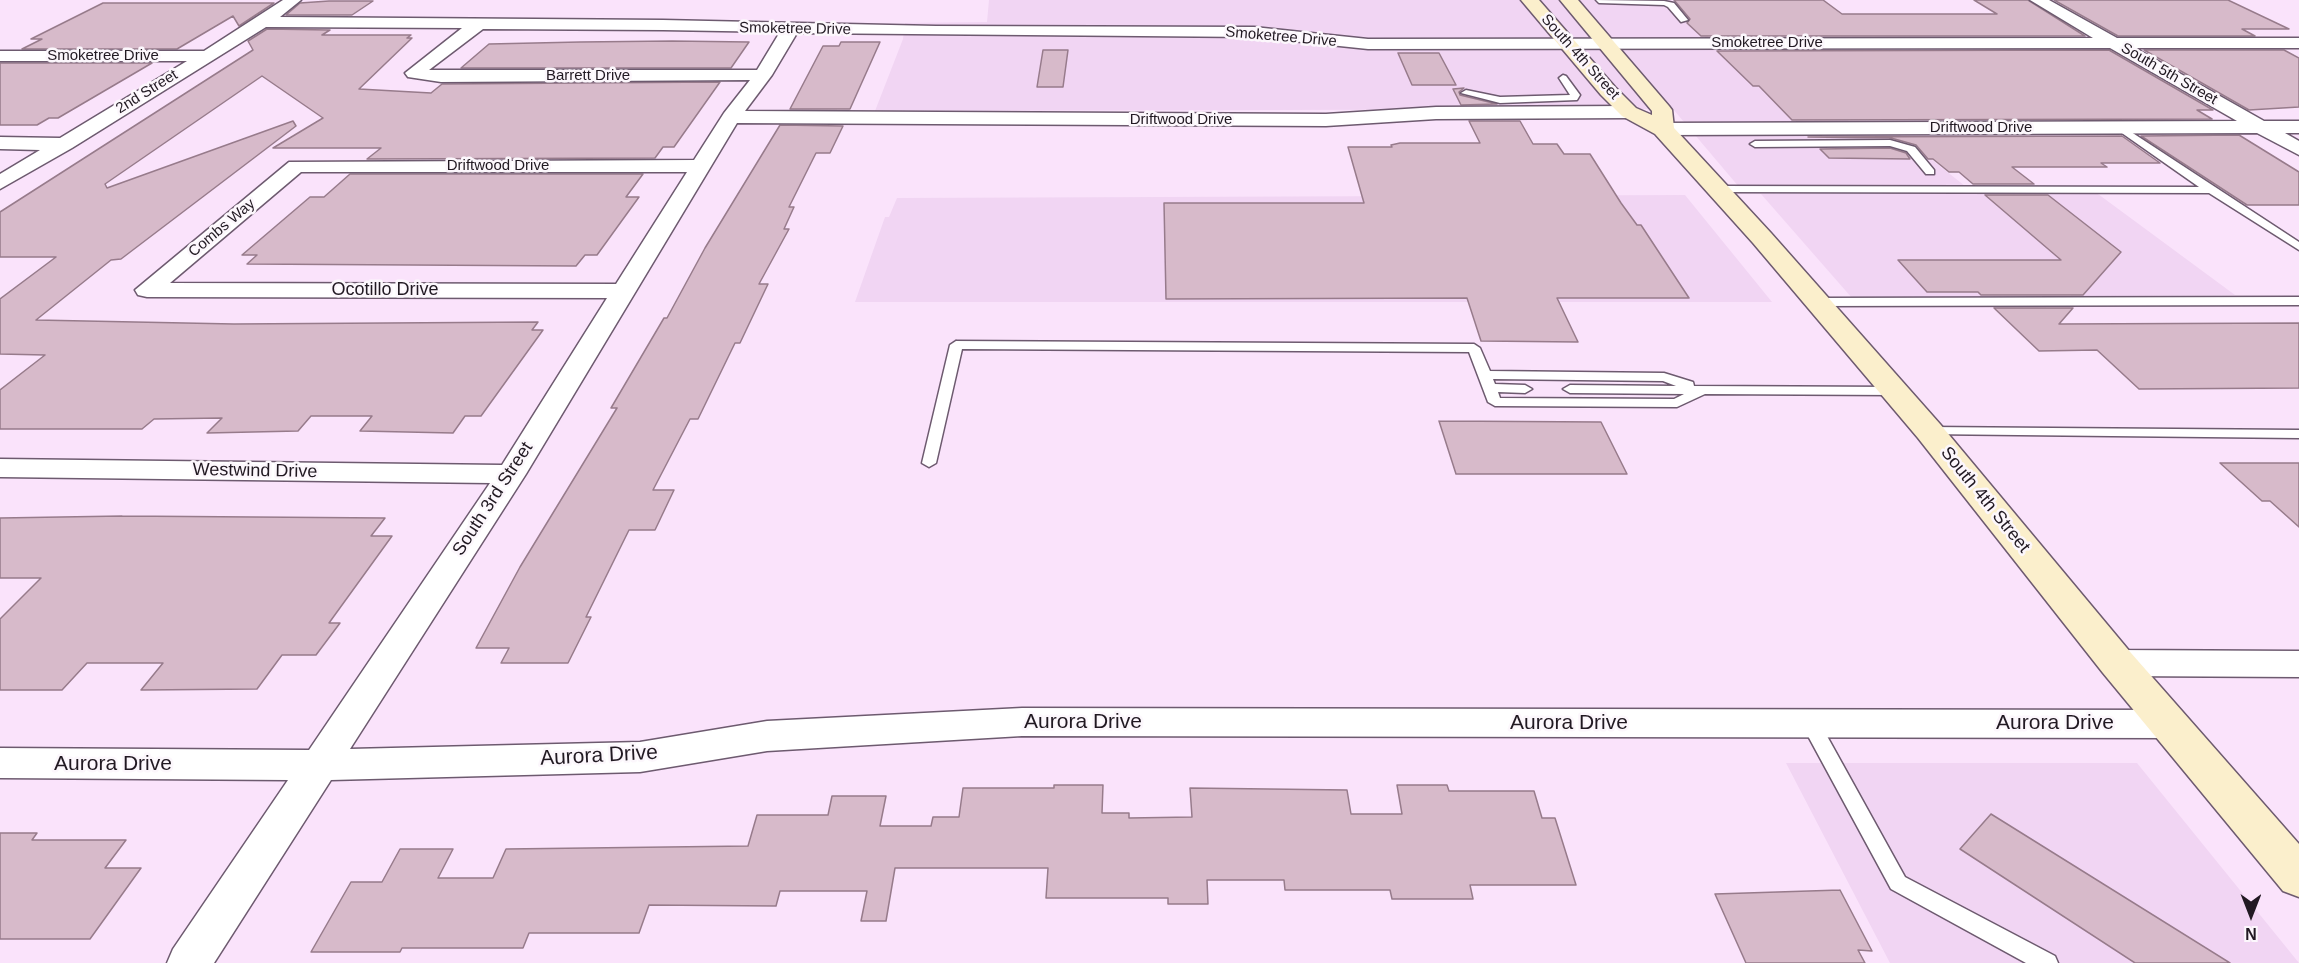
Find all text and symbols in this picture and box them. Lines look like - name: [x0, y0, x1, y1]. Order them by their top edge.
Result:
- street label: South 4th Street: [1537, 11, 1623, 103]
- street label: Smoketree Drive: [739, 19, 851, 39]
- street label: Smoketree Drive: [1225, 23, 1337, 51]
- street label: Smoketree Drive: [1711, 34, 1823, 52]
- street label: South 5th Street: [2118, 39, 2220, 109]
- street label: Smoketree Drive: [47, 47, 159, 65]
- street label: 2nd Street: [113, 66, 181, 118]
- street label: Barrett Drive: [546, 67, 630, 85]
- street label: Driftwood Drive: [1130, 111, 1232, 129]
- street label: Driftwood Drive: [1930, 119, 2032, 137]
- street label: Driftwood Drive: [447, 157, 549, 175]
- street label: Combs Way: [185, 195, 259, 261]
- street label: Ocotillo Drive: [331, 279, 439, 301]
- street label: South 3rd Street: [448, 438, 538, 560]
- street label: South 4th Street: [1936, 443, 2034, 557]
- street label: Westwind Drive: [192, 459, 318, 483]
- street label: Aurora Drive: [1024, 709, 1142, 735]
- street label: Aurora Drive: [1510, 710, 1628, 736]
- street label: Aurora Drive: [1996, 710, 2114, 736]
- street label: Aurora Drive: [539, 740, 659, 772]
- street label: Aurora Drive: [54, 751, 172, 777]
- north arrow: [2221, 885, 2281, 945]
- text: N: [2245, 925, 2257, 942]

